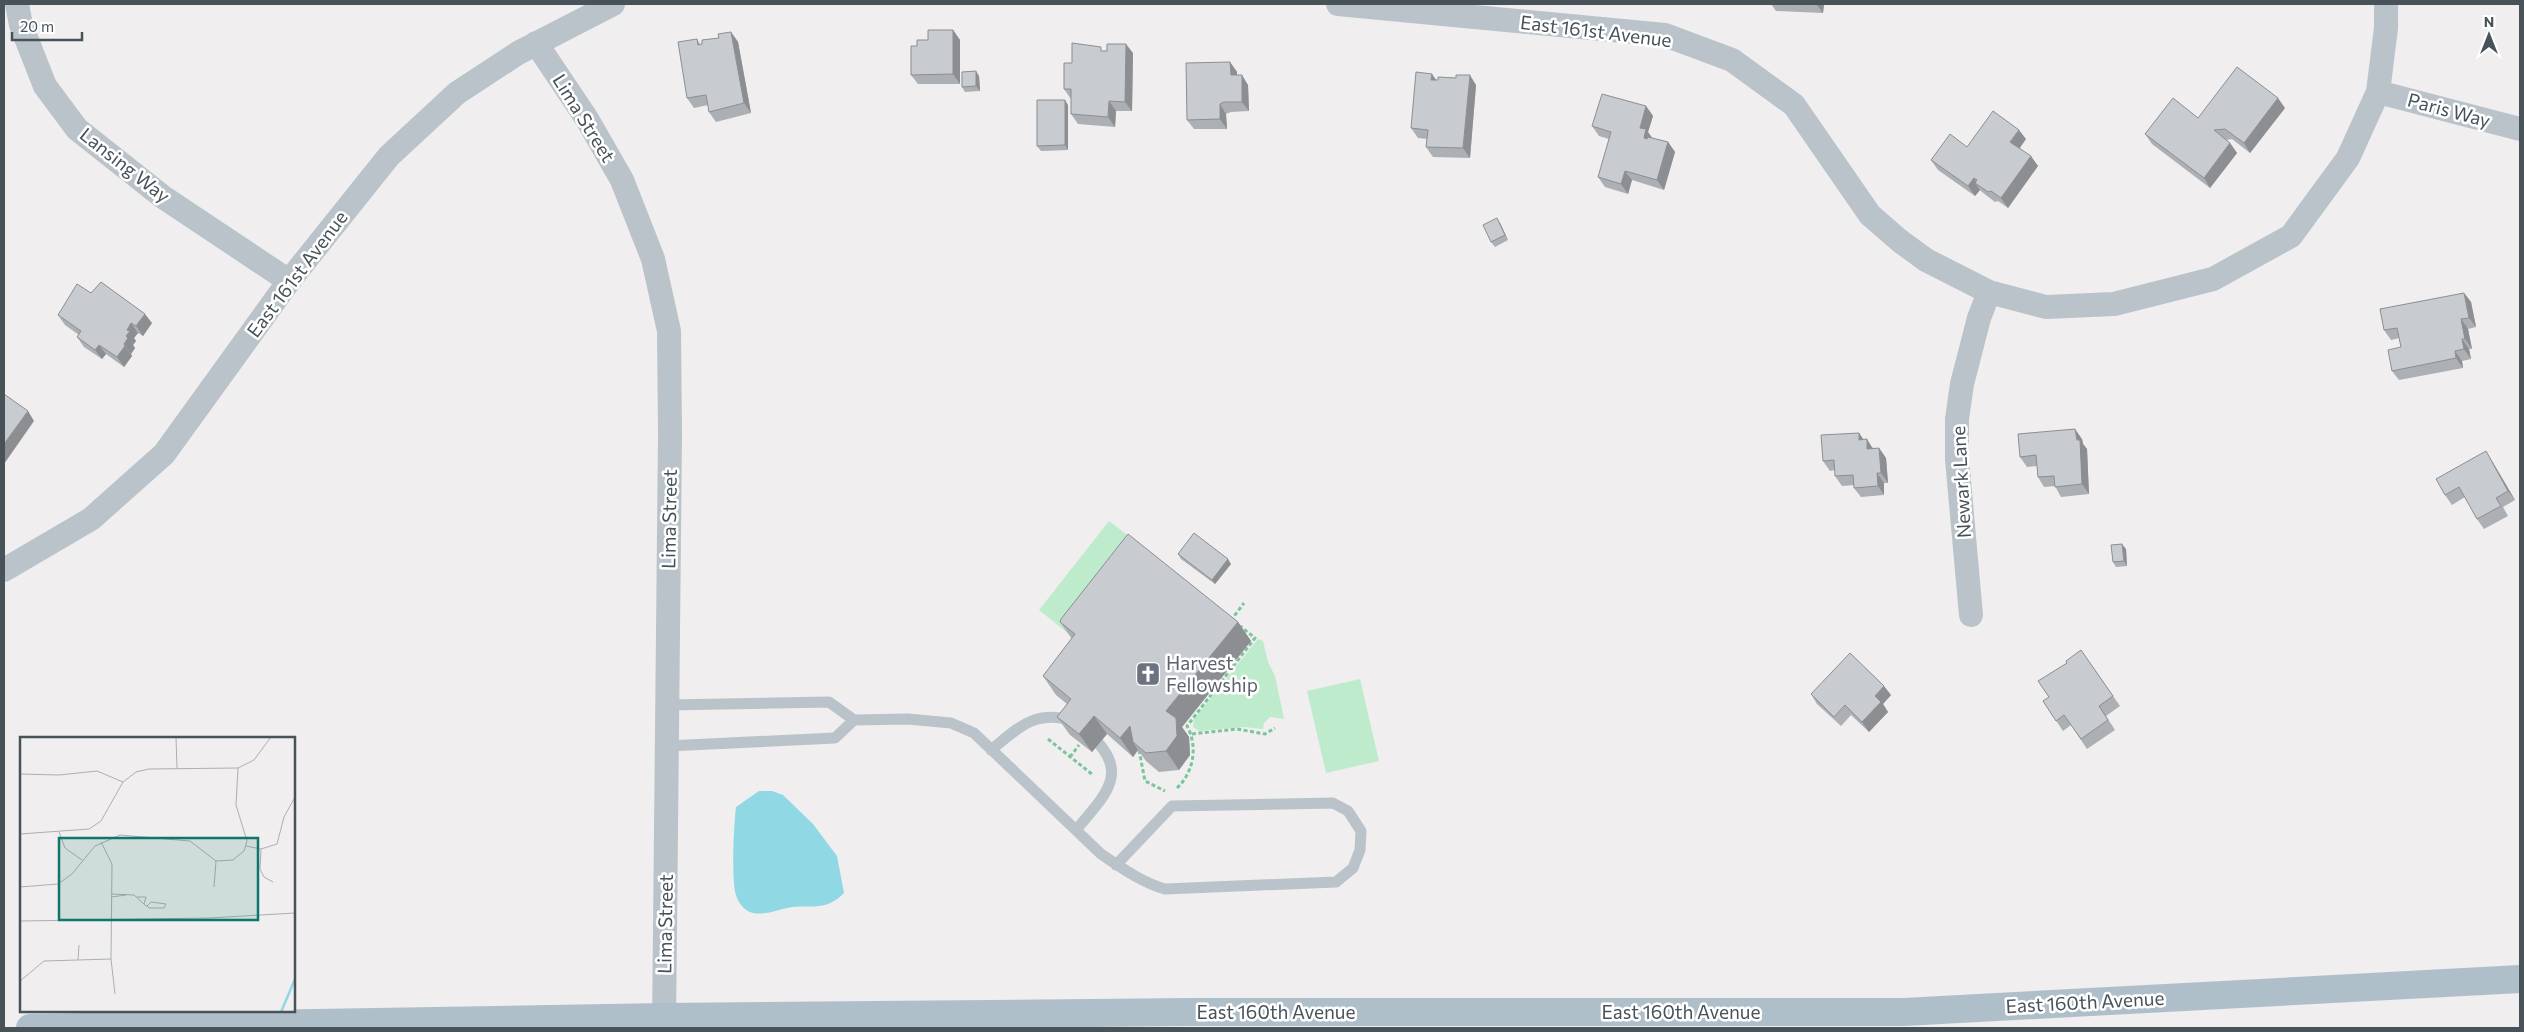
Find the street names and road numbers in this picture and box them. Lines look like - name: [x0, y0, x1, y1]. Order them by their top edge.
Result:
- street label: East 161st Avenue: [1519, 10, 1673, 51]
- street label: Lima Street: [548, 69, 621, 166]
- street label: Paris Way: [2405, 87, 2493, 132]
- street label: Lansing Way: [76, 122, 175, 207]
- street label: East 161st Avenue: [242, 206, 352, 341]
- street label: Newark Lane: [1946, 425, 1975, 539]
- street label: Lima Street: [656, 469, 681, 569]
- street label: Lima Street: [652, 874, 677, 974]
- street label: East 160th Avenue: [2005, 986, 2165, 1017]
- street label: East 160th Avenue: [1197, 1000, 1355, 1023]
- street label: East 160th Avenue: [1602, 1000, 1760, 1023]

